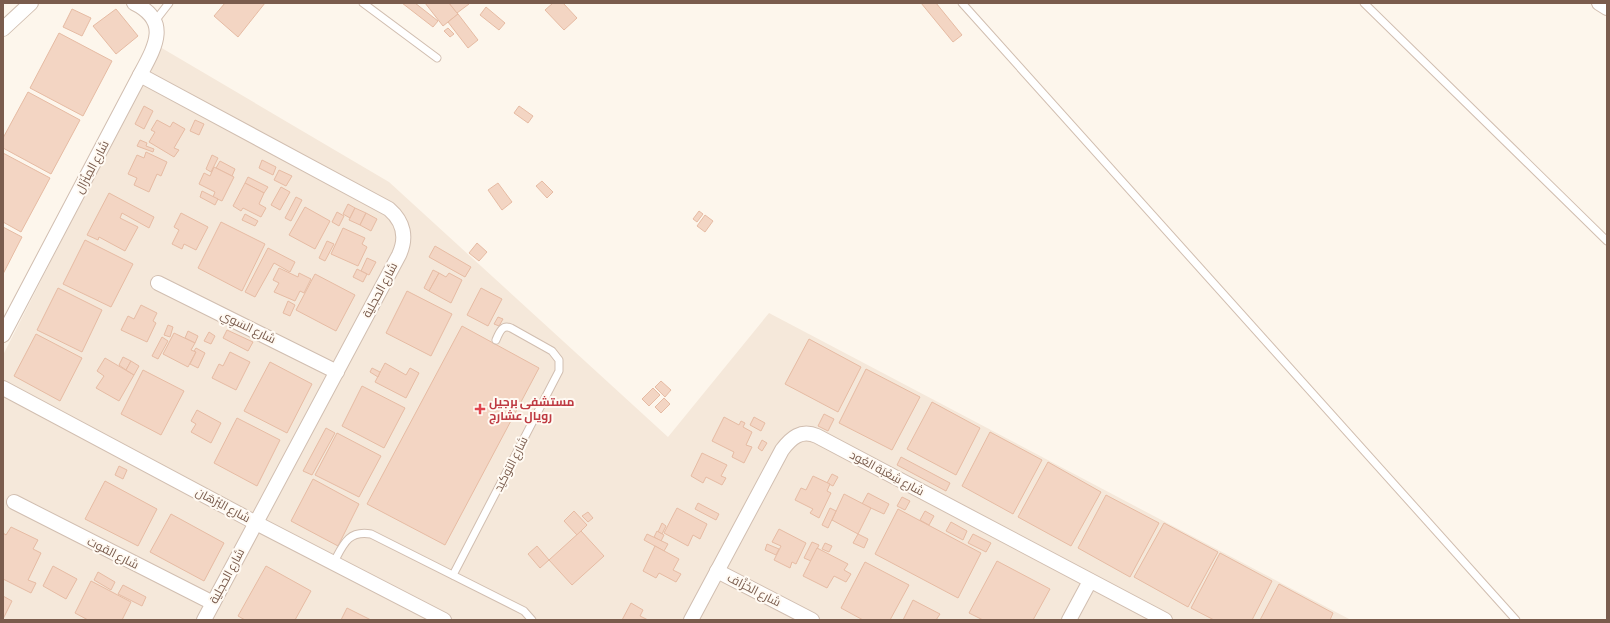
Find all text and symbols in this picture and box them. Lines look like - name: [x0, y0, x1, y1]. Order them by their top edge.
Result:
- street label: شارع المِنْزَال: [72, 138, 113, 196]
- street label: شارع الحجلية: [361, 260, 401, 320]
- street label: شارع السَوِي: [217, 309, 278, 349]
- place label: مستشفى برجيل رويال عشارج: [489, 396, 575, 425]
- marker: مستشفى برجيل رويال عشارج: [474, 403, 486, 415]
- street label: شارع التوكيد: [492, 435, 532, 494]
- street label: شارع شِعْبَة العُود: [847, 448, 926, 499]
- street label: شارع البُرْهَان: [193, 486, 252, 526]
- street label: شارع القوت: [84, 535, 141, 573]
- street label: شارع الحجلية: [208, 546, 248, 606]
- street label: شارع الخَزَّاف: [724, 570, 784, 610]

